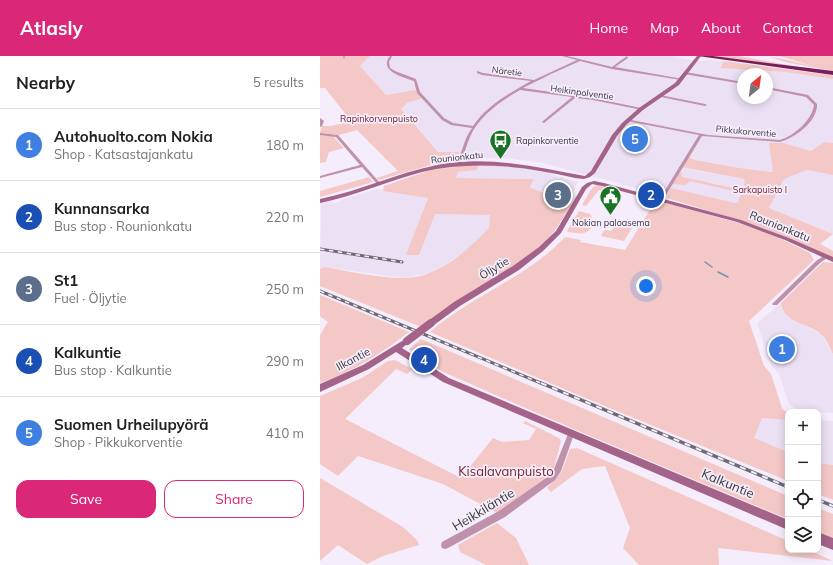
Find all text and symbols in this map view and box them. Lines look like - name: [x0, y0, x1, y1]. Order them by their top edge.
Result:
- text: Atlasly: [20, 16, 83, 40]
- text: Home: [589, 19, 628, 37]
- text: Map: [650, 19, 679, 37]
- text: About: [701, 19, 741, 37]
- text: Contact: [763, 19, 813, 37]
- street label: Näretie: [491, 64, 523, 78]
- north arrow: [737, 68, 773, 104]
- text: Nearby: [16, 72, 75, 93]
- text: 5 results: [253, 74, 304, 90]
- street label: Heikinpolventie: [550, 82, 614, 102]
- park label: Rapinkorvenpuisto: [340, 113, 418, 124]
- street label: Pikkukorventie: [715, 123, 777, 139]
- pin: 5: [622, 124, 648, 154]
- text: Autohuolto.com Nokia: [54, 127, 213, 146]
- bus stop icon: Rapinkorventie: [487, 127, 513, 160]
- place label: Rapinkorventie: [516, 135, 579, 146]
- text: 1: [25, 137, 33, 153]
- text: 180 m: [266, 137, 304, 153]
- text: Shop · Katsastajankatu: [54, 146, 193, 162]
- street label: Rounionkatu: [430, 149, 484, 165]
- pin: 3: [545, 180, 571, 210]
- pin: 2: [638, 180, 664, 210]
- public building icon: Nokian paloasema: [598, 184, 624, 217]
- park label: Sarkapuisto I: [733, 184, 787, 195]
- text: Kunnansarka: [54, 199, 149, 218]
- street label: Rounionkatu: [748, 207, 812, 245]
- text: 2: [25, 209, 33, 225]
- text: 220 m: [266, 209, 304, 225]
- place label: Nokian paloasema: [572, 217, 650, 228]
- text: Bus stop · Rounionkatu: [54, 218, 192, 234]
- street label: Öljytie: [477, 254, 511, 282]
- text: St1: [54, 271, 78, 290]
- your location: [636, 276, 656, 296]
- text: 3: [25, 281, 33, 297]
- text: 250 m: [266, 281, 304, 297]
- text: Fuel · Öljytie: [54, 290, 127, 306]
- pin: 1: [769, 334, 795, 364]
- text: Kalkuntie: [54, 343, 121, 362]
- street label: Ilkantie: [334, 344, 372, 374]
- pin: 4: [411, 345, 437, 375]
- text: 4: [25, 353, 33, 369]
- text: 290 m: [266, 353, 304, 369]
- text: Bus stop · Kalkuntie: [54, 362, 172, 378]
- map controls: [785, 409, 821, 553]
- button: +: [785, 409, 821, 445]
- text: Suomen Urheilupyörä: [54, 415, 209, 434]
- text: 5: [25, 425, 33, 441]
- text: 410 m: [266, 425, 304, 441]
- text: Shop · Pikkukorventie: [54, 434, 182, 450]
- button: −: [785, 445, 821, 481]
- park label: Kisalavanpuisto: [458, 463, 554, 479]
- street label: Kalkuntie: [699, 465, 757, 501]
- button: Save: [16, 480, 156, 518]
- button: Share: [164, 480, 304, 518]
- button: locate: [785, 481, 821, 517]
- street label: Heikkiläntie: [449, 484, 517, 534]
- button: layers: [785, 517, 821, 553]

